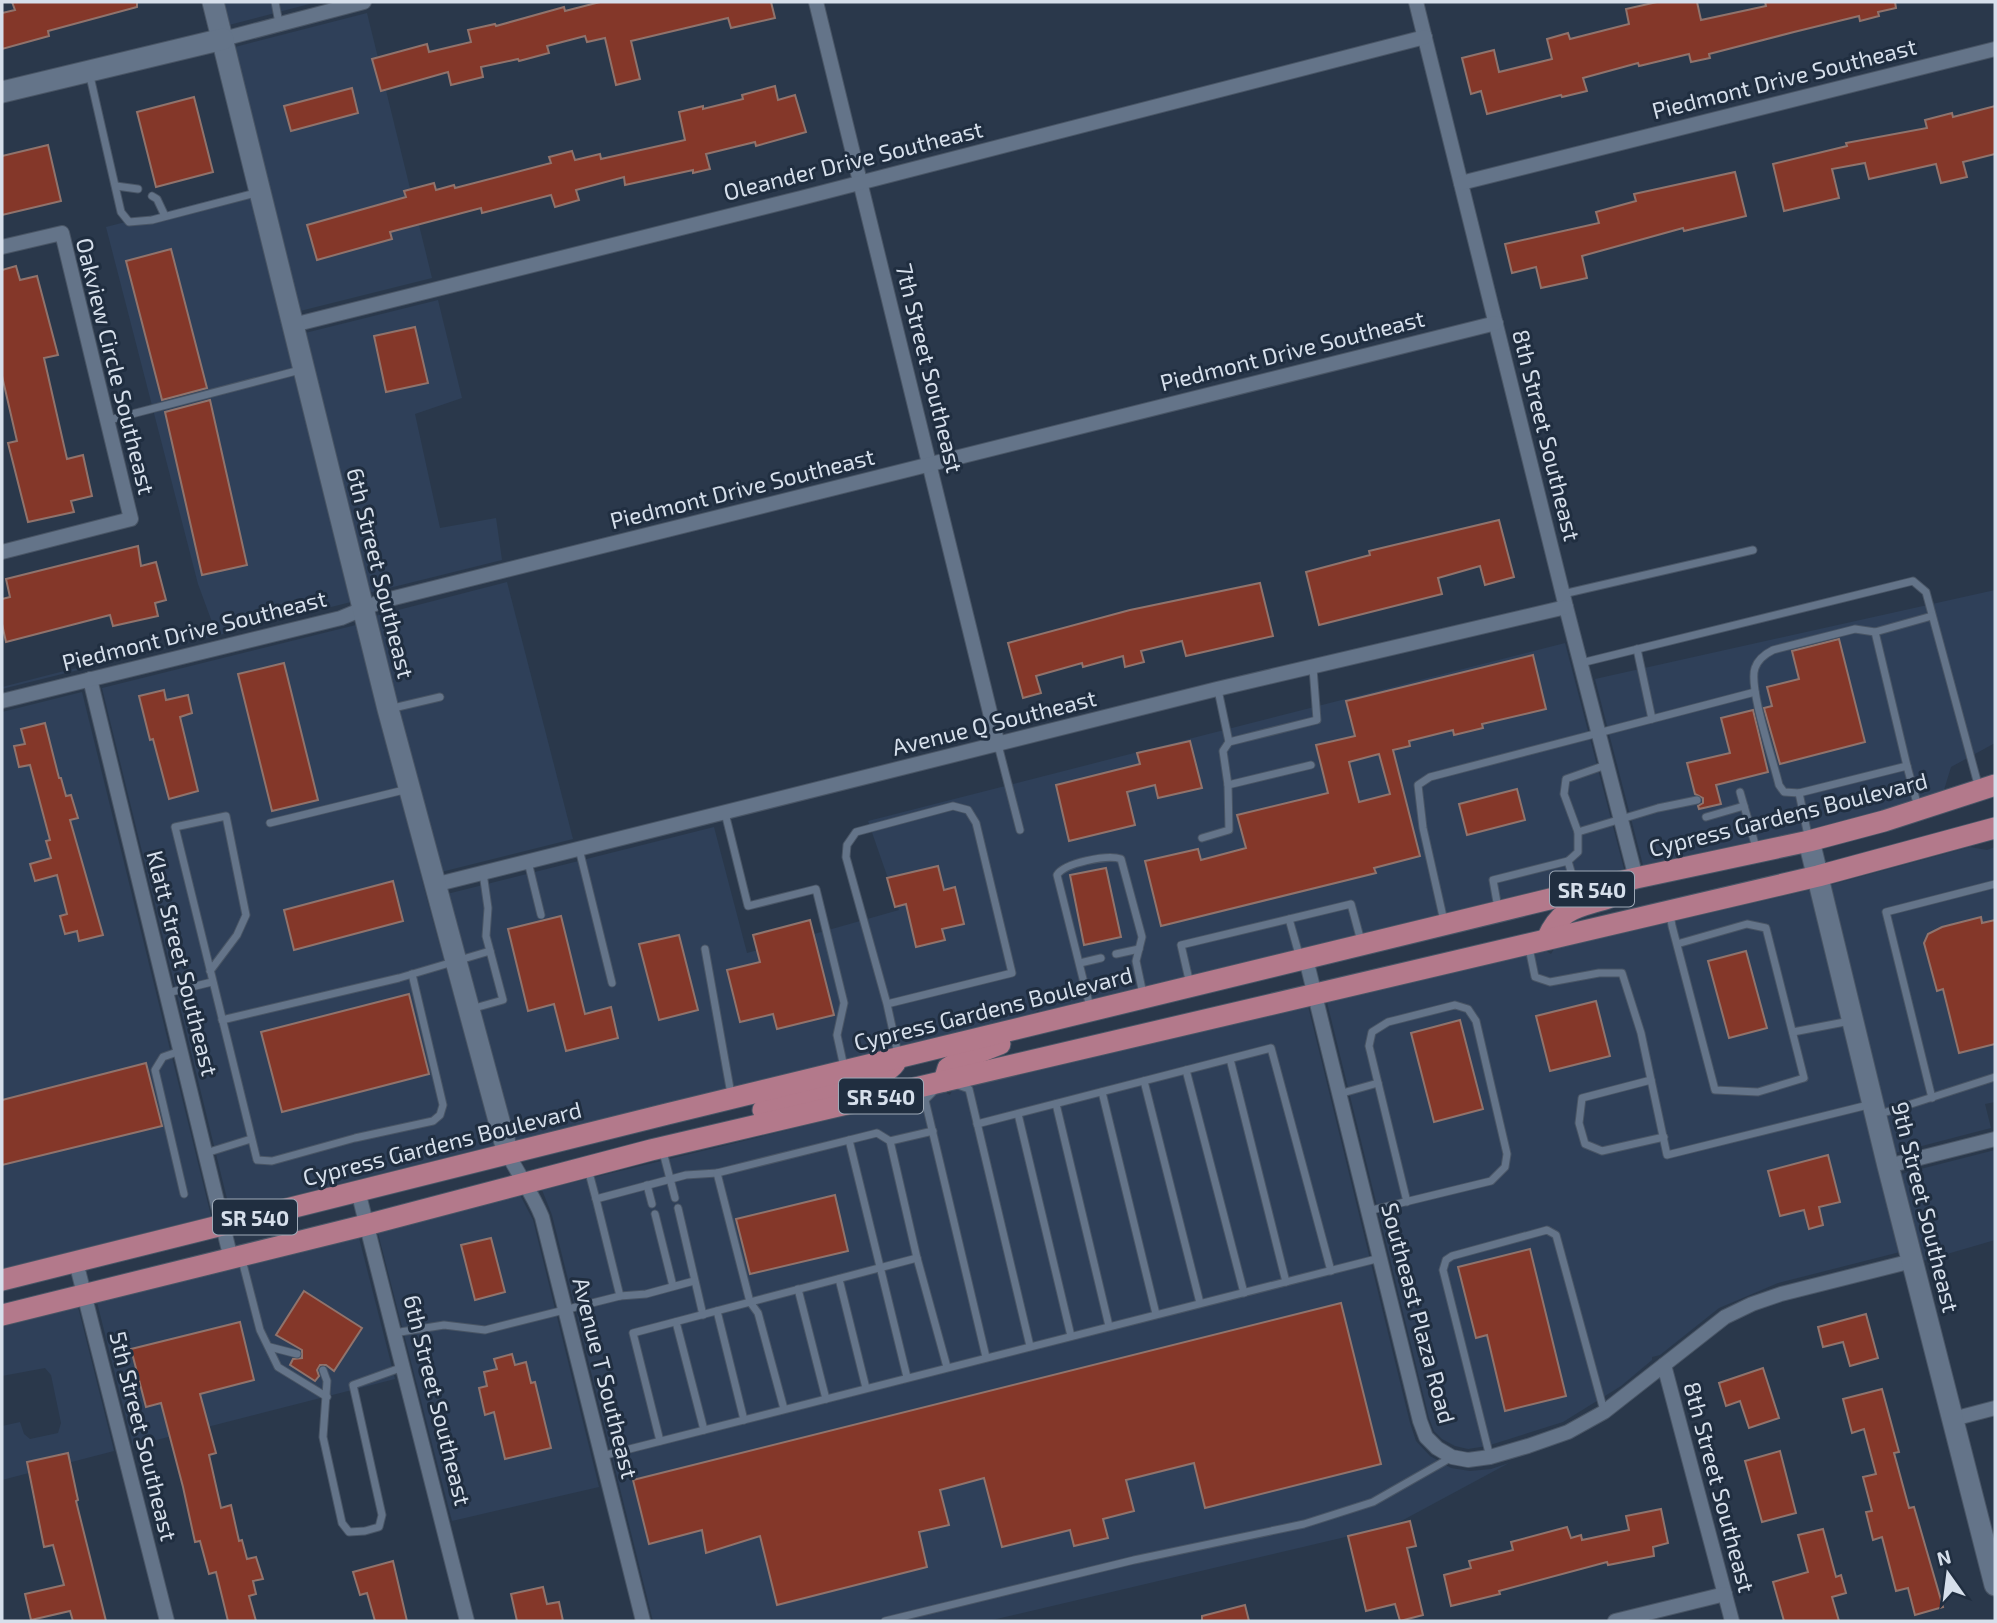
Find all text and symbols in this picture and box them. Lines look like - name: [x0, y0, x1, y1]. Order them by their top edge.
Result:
- street label: Piedmont Drive Southeast: [1649, 32, 1919, 124]
- street label: Oleander Drive Southeast: [720, 114, 986, 206]
- street label: Oakview Circle Southeast: [71, 235, 162, 497]
- street label: 7th Street Southeast: [890, 260, 970, 476]
- street label: Piedmont Drive Southeast: [1157, 304, 1427, 396]
- street label: 8th Street Southeast: [1507, 326, 1587, 544]
- street label: Piedmont Drive Southeast: [607, 442, 877, 534]
- street label: 6th Street Southeast: [341, 465, 421, 681]
- street label: Piedmont Drive Southeast: [59, 584, 329, 676]
- street label: Avenue Q Southeast: [889, 683, 1099, 761]
- street label: Cypress Gardens Boulevard: [1646, 766, 1930, 862]
- street label: Klatt Street Southeast: [141, 847, 225, 1079]
- road number: SR 540: [1550, 872, 1634, 906]
- street label: Cypress Gardens Boulevard: [851, 960, 1135, 1056]
- road number: SR 540: [839, 1078, 923, 1114]
- street label: Cypress Gardens Boulevard: [300, 1095, 584, 1191]
- street label: 9th Street Southeast: [1886, 1099, 1966, 1315]
- road number: SR 540: [213, 1200, 297, 1234]
- street label: Southeast Plaza Road: [1376, 1200, 1462, 1426]
- street label: Avenue T Southeast: [567, 1275, 645, 1482]
- street label: 6th Street Southeast: [398, 1292, 478, 1508]
- street label: 5th Street Southeast: [104, 1328, 184, 1544]
- street label: 8th Street Southeast: [1678, 1379, 1762, 1596]
- north arrow: [1913, 1539, 1983, 1609]
- text: N: [1934, 1544, 1953, 1570]

